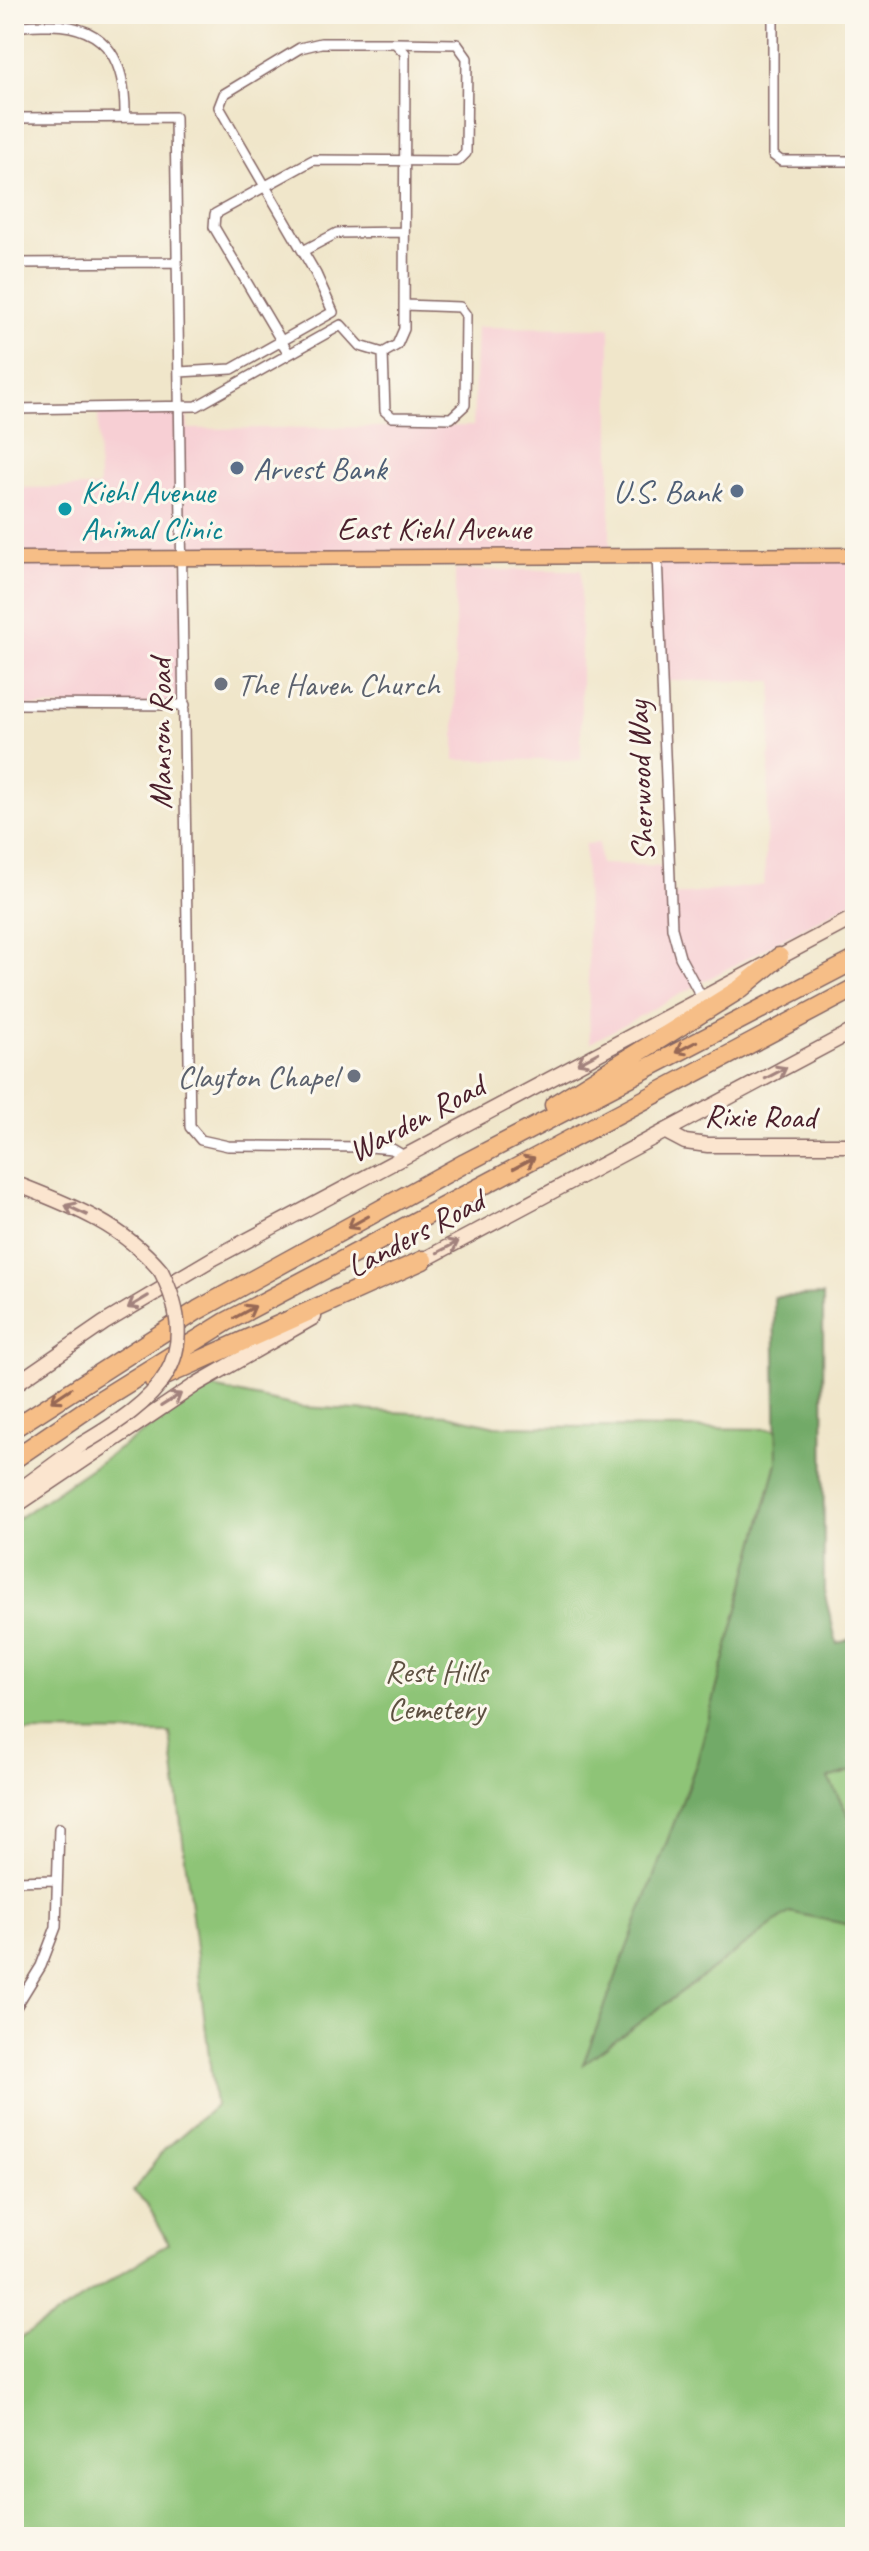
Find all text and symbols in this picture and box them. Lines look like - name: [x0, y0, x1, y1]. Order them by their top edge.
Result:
- place label: Arvest Bank: [253, 448, 388, 489]
- marker: Arvest Bank: [228, 459, 246, 477]
- place label: Kiehl Avenue Animal Clinic: [81, 471, 223, 549]
- place label: U.S. Bank: [613, 471, 723, 512]
- marker: U.S. Bank: [728, 482, 746, 500]
- marker: Kiehl Avenue Animal Clinic: [56, 500, 74, 518]
- street label: East Kiehl Avenue: [337, 508, 534, 549]
- street label: Manson Road: [140, 654, 181, 809]
- place label: The Haven Church: [237, 664, 442, 705]
- marker: The Haven Church: [212, 675, 230, 693]
- street label: Sherwood Way: [617, 698, 664, 862]
- one-way arrow: [675, 1040, 699, 1056]
- one-way arrow: [577, 1051, 600, 1067]
- place label: Clayton Chapel: [177, 1056, 344, 1097]
- street label: Warden Road: [341, 1063, 495, 1171]
- one-way arrow: [764, 1065, 788, 1080]
- marker: Clayton Chapel: [345, 1067, 363, 1085]
- street label: Rixie Road: [704, 1095, 820, 1138]
- one-way arrow: [511, 1154, 535, 1170]
- street label: Landers Road: [339, 1178, 496, 1287]
- one-way arrow: [65, 1202, 89, 1217]
- one-way arrow: [347, 1215, 371, 1231]
- one-way arrow: [435, 1239, 459, 1255]
- one-way arrow: [127, 1295, 150, 1311]
- one-way arrow: [233, 1304, 257, 1319]
- one-way arrow: [51, 1387, 73, 1403]
- one-way arrow: [159, 1392, 182, 1408]
- park label: Rest Hills Cemetery: [385, 1651, 489, 1729]

